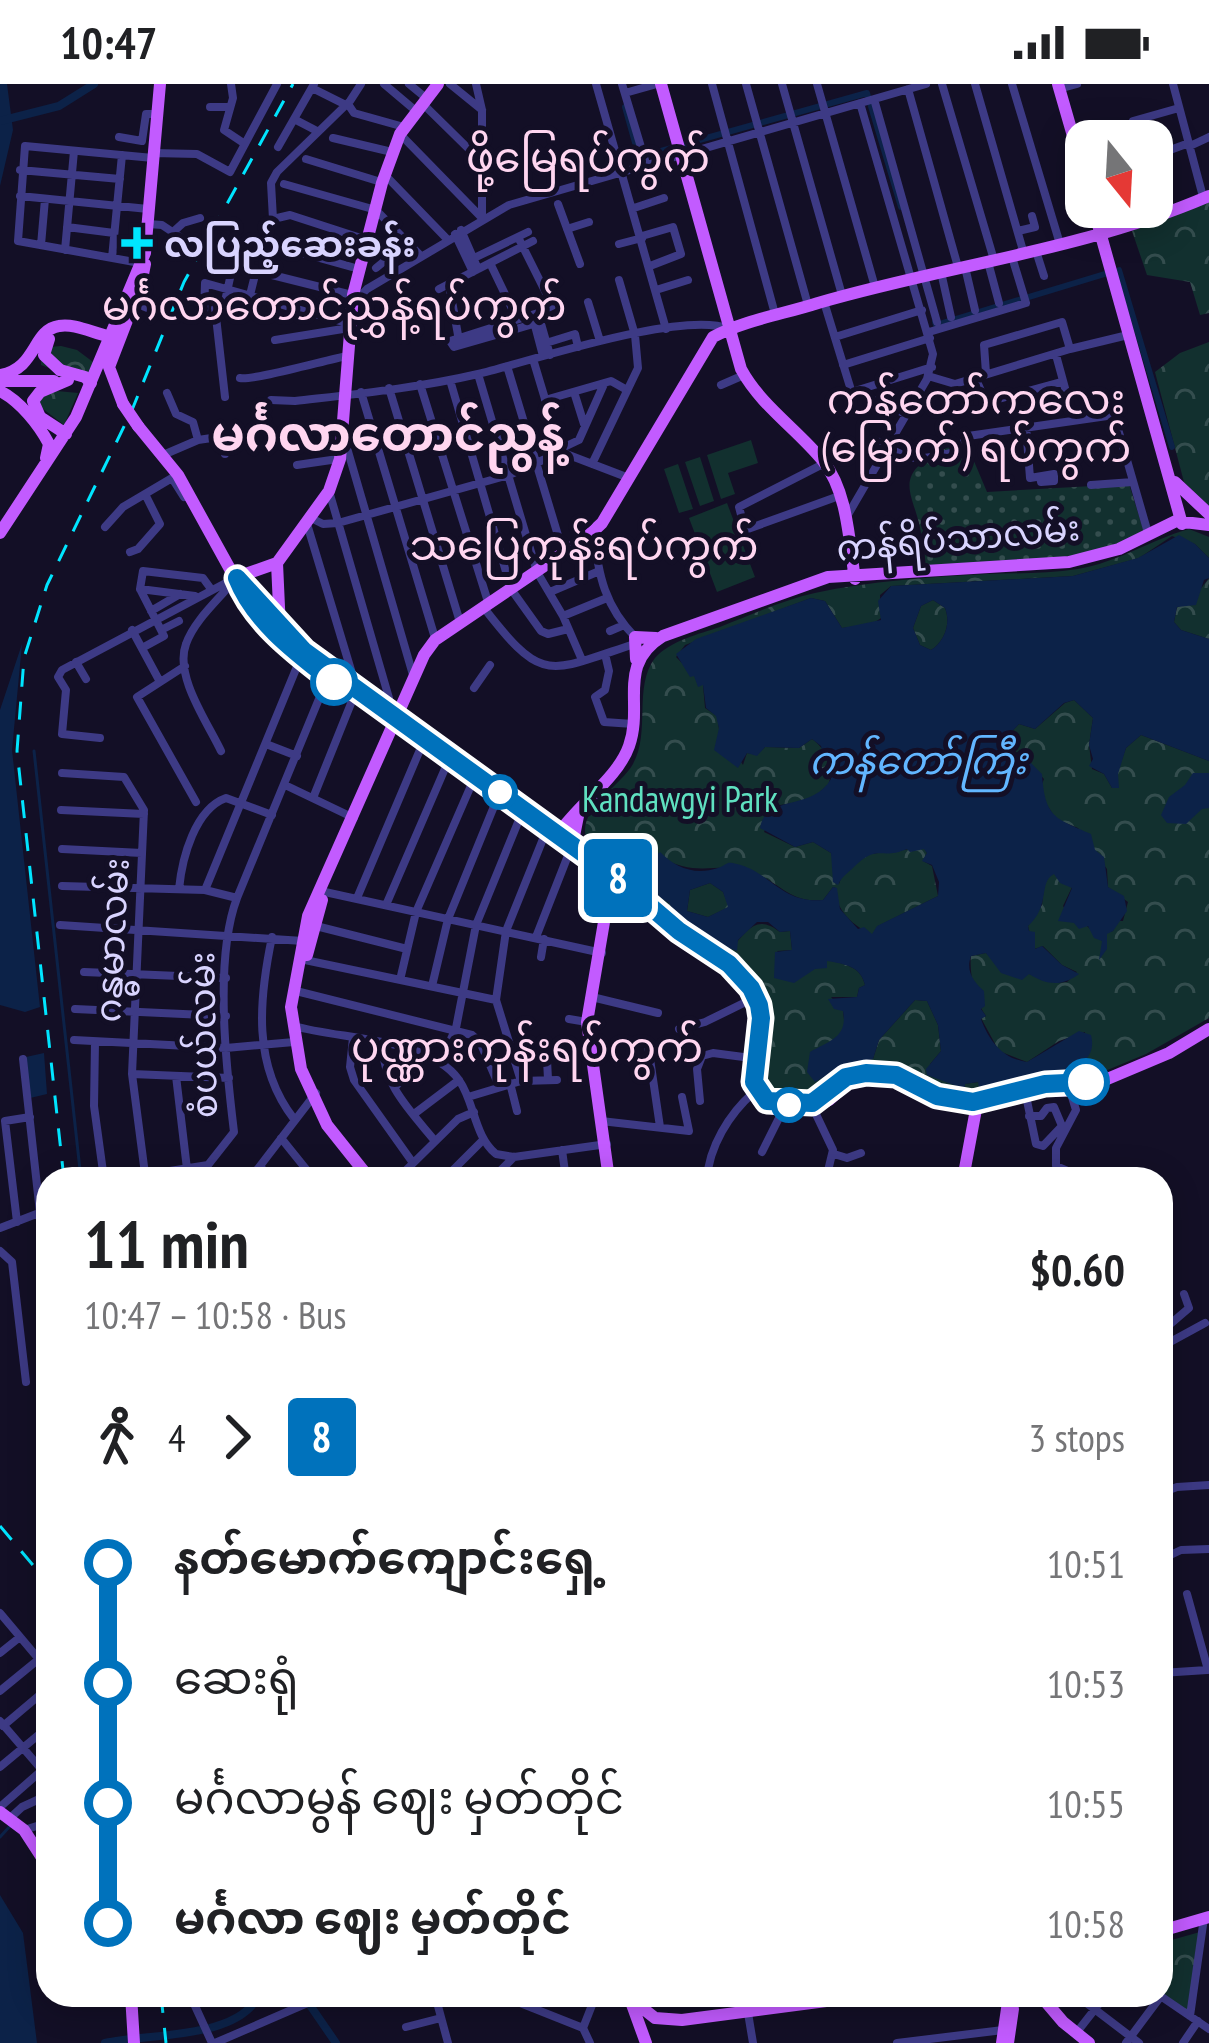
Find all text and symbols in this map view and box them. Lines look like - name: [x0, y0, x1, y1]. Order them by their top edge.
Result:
- text: 10:47: [60, 13, 157, 71]
- north arrow: [1065, 120, 1173, 228]
- map controls: [1065, 120, 1173, 228]
- district label: ဖို့မြေရပ်ကွက်: [466, 129, 710, 192]
- place label: လပြည့်ဆေးခန်း: [164, 220, 416, 274]
- marker: လပြည့်ဆေးခန်း: [121, 227, 153, 259]
- district label: မင်္ဂလာတောင်ညွှန့်ရပ်ကွက်: [102, 277, 566, 340]
- district label: ကန်တော်ကလေး (မြောက်) ရပ်ကွက်: [821, 371, 1131, 482]
- district label: မင်္ဂလာ‌တောင်ညွန့်: [211, 402, 570, 474]
- street label: ကန်ရိပ်သာလမ်း: [834, 503, 1082, 578]
- district label: သပြေကုန်းရပ်ကွက်: [410, 517, 758, 580]
- unlabelled marker: [312, 660, 356, 704]
- water label: ကန်တော်ကြီး: [809, 734, 1030, 793]
- park label: Kandawgyi Park: [582, 775, 778, 822]
- unlabelled marker: [484, 776, 516, 808]
- line badge: 8: [579, 839, 657, 917]
- text: 8: [608, 850, 628, 905]
- street label: ဂန္ဓမာလမ်း: [83, 856, 147, 1024]
- street label: စံပယ်လမ်း: [177, 951, 227, 1119]
- district label: ပုဏ္ဏားကုန်းရပ်ကွက်: [351, 1019, 703, 1082]
- unlabelled marker: [1064, 1060, 1108, 1104]
- unlabelled marker: [773, 1089, 805, 1121]
- text: 11 min: [84, 1201, 249, 1286]
- text: $0.60: [1029, 1240, 1125, 1298]
- text: 10:47 – 10:58 · Bus: [84, 1289, 346, 1340]
- icon: walk: [84, 1404, 150, 1470]
- icon: forward: [204, 1404, 270, 1470]
- text: 8: [312, 1409, 332, 1464]
- text: 4: [168, 1412, 186, 1463]
- text: 3 stops: [1029, 1412, 1125, 1463]
- text: နတ်မောက်ကျောင်းရှေ့: [174, 1528, 606, 1586]
- text: 10:51: [1047, 1538, 1125, 1589]
- text: ဆေးရုံ: [174, 1648, 299, 1706]
- text: 10:53: [1047, 1658, 1125, 1709]
- text: မင်္ဂလာမွန် ဈေး မှတ်တိုင်: [174, 1768, 624, 1826]
- text: 10:55: [1047, 1778, 1125, 1829]
- text: မင်္ဂလာ ဈေး မှတ်တိုင်: [174, 1888, 571, 1946]
- text: 10:58: [1047, 1898, 1125, 1949]

